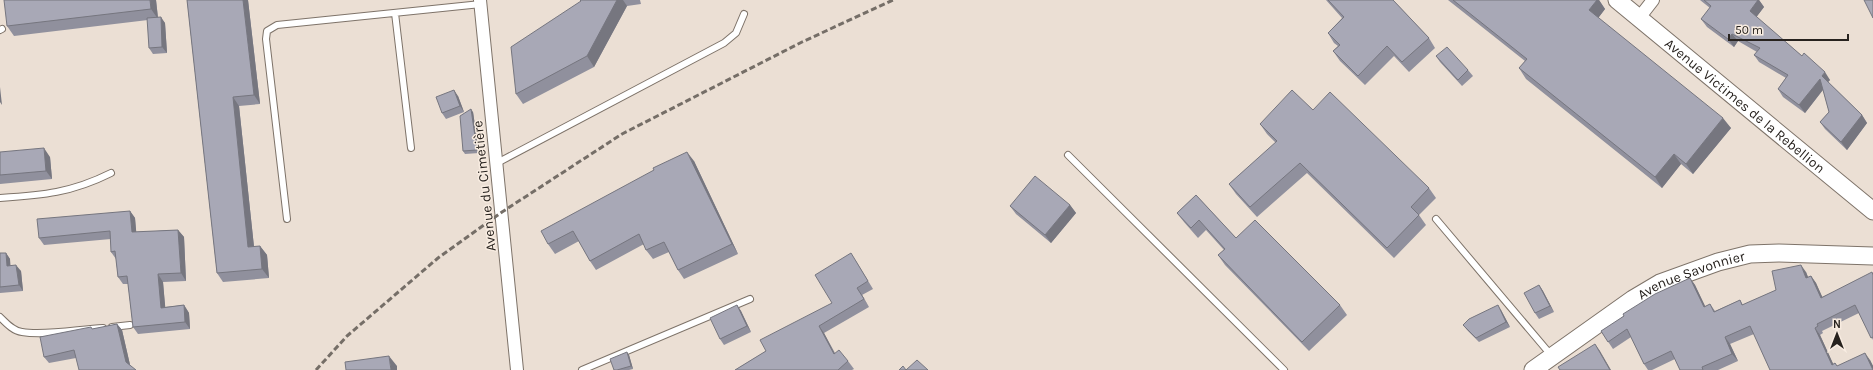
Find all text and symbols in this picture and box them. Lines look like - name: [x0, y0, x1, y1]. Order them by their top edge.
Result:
- scale bar: [1729, 16, 1848, 42]
- text: 50 m: [1735, 23, 1763, 37]
- street label: Avenue Victimes de la Rebellion: [1661, 35, 1828, 177]
- street label: Avenue du Cimetière: [469, 120, 500, 252]
- street label: Avenue Savonnier: [1635, 247, 1747, 303]
- north arrow: [1817, 314, 1857, 354]
- text: N: [1833, 318, 1841, 331]

